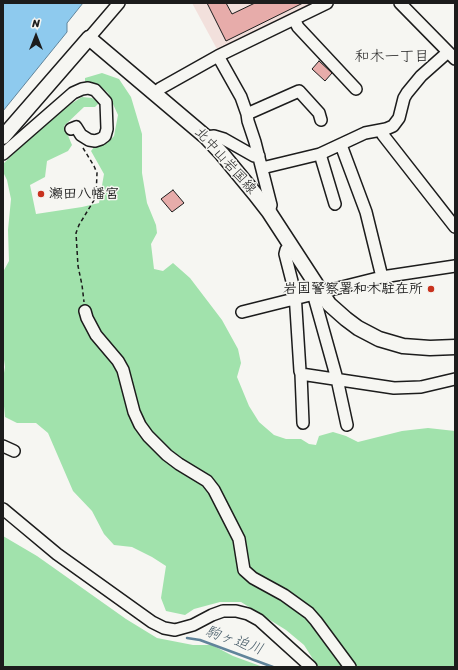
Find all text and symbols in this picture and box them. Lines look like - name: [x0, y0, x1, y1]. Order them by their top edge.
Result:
- text: N: [32, 14, 40, 33]
- north arrow: [16, 16, 56, 56]
- district label: 和木一丁目: [355, 48, 429, 66]
- street label: 北中山岩国線: [191, 124, 259, 198]
- place label: 瀬田八幡宮: [49, 186, 119, 202]
- marker: 瀬田八幡宮: [36, 189, 46, 199]
- place label: 岩国警察署和木駐在所: [283, 281, 423, 297]
- marker: 岩国警察署和木駐在所: [426, 284, 436, 294]
- water label: 駒ヶ迫川: [203, 623, 265, 659]

